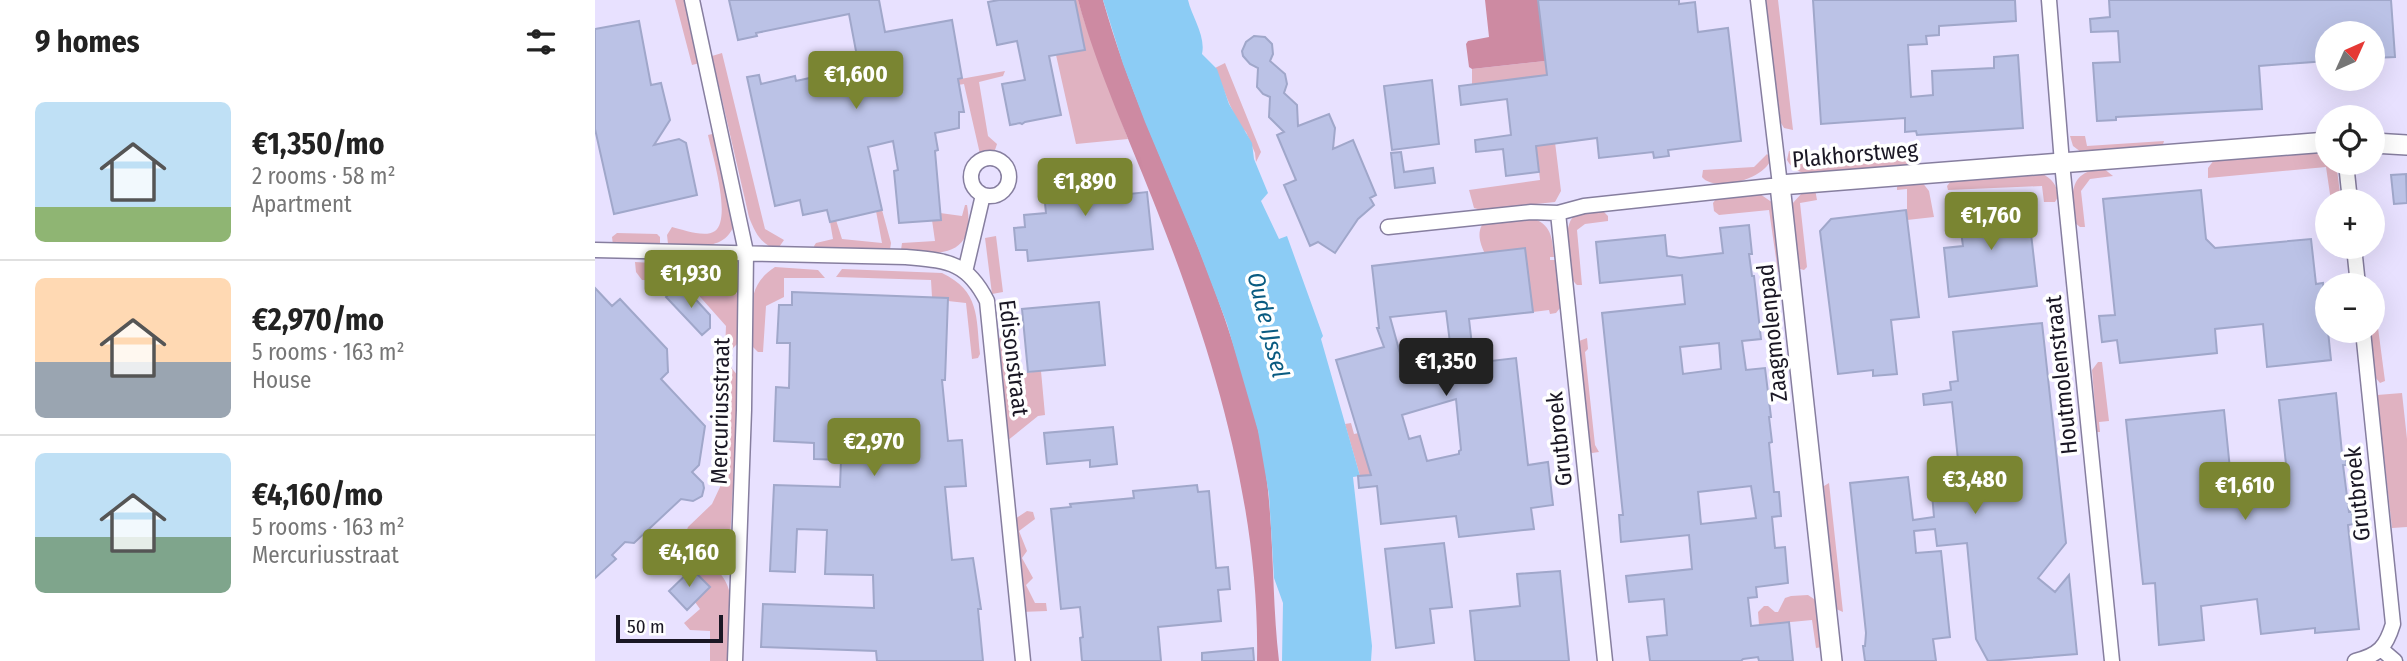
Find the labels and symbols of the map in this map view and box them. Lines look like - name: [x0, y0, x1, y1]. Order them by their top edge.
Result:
- north arrow: [2315, 21, 2385, 91]
- pin: €1,600: [799, 52, 913, 111]
- street label: Plakhorstweg: [1791, 135, 1919, 173]
- pin: €1,890: [1028, 158, 1142, 218]
- pin: €1,760: [1934, 192, 2048, 252]
- pin: €1,930: [634, 250, 748, 310]
- street label: Zaagmolenpad: [1751, 263, 1793, 403]
- water label: Oude IJssel: [1241, 269, 1295, 381]
- street label: Houtmolenstraat: [2039, 294, 2083, 456]
- street label: Edisonstraat: [993, 298, 1035, 418]
- street label: Mercuriusstraat: [705, 337, 735, 485]
- pin: €1,350: [1389, 338, 1503, 398]
- street label: Grutbroek: [1540, 390, 1578, 487]
- pin: €2,970: [817, 419, 931, 478]
- street label: Grutbroek: [2338, 445, 2376, 542]
- pin: €3,480: [1918, 456, 2032, 516]
- pin: €1,610: [2188, 462, 2302, 522]
- pin: €4,160: [632, 530, 746, 589]
- scale bar: [616, 612, 723, 644]

